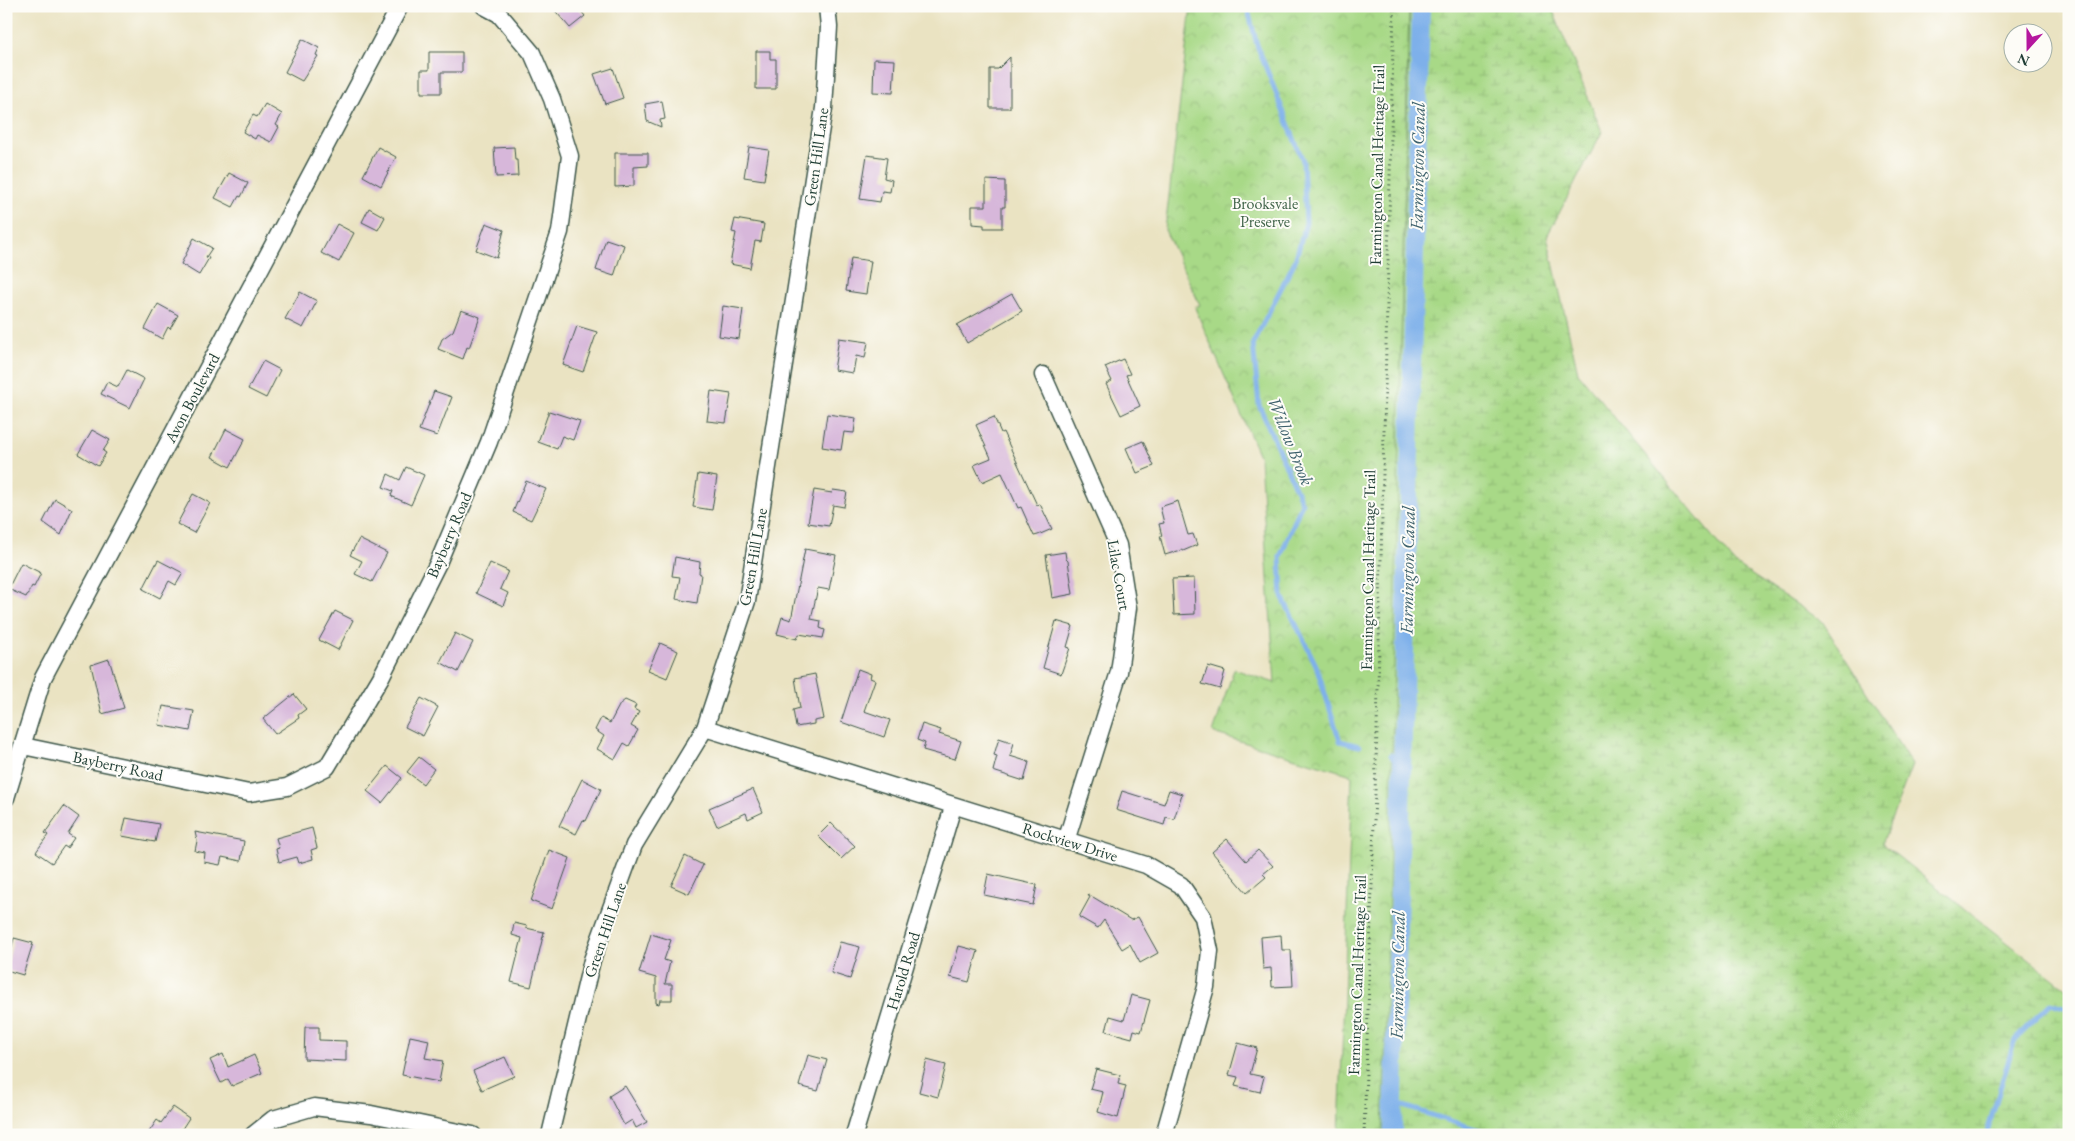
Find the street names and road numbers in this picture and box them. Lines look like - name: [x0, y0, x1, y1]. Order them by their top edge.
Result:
- street label: Farmington Canal Heritage Trail: [1365, 65, 1389, 265]
- street label: Green Hill Lane: [799, 106, 833, 208]
- street label: Avon Boulevard: [159, 349, 225, 447]
- street label: Farmington Canal Heritage Trail: [1356, 470, 1380, 670]
- street label: Bayberry Road: [421, 488, 477, 581]
- street label: Green Hill Lane: [734, 506, 772, 608]
- street label: Lilac Court: [1102, 538, 1136, 612]
- street label: Bayberry Road: [71, 746, 166, 786]
- street label: Rockview Drive: [1020, 818, 1120, 866]
- street label: Farmington Canal Heritage Trail: [1343, 874, 1371, 1075]
- street label: Green Hill Lane: [579, 880, 631, 980]
- street label: Harold Road: [881, 928, 925, 1013]

